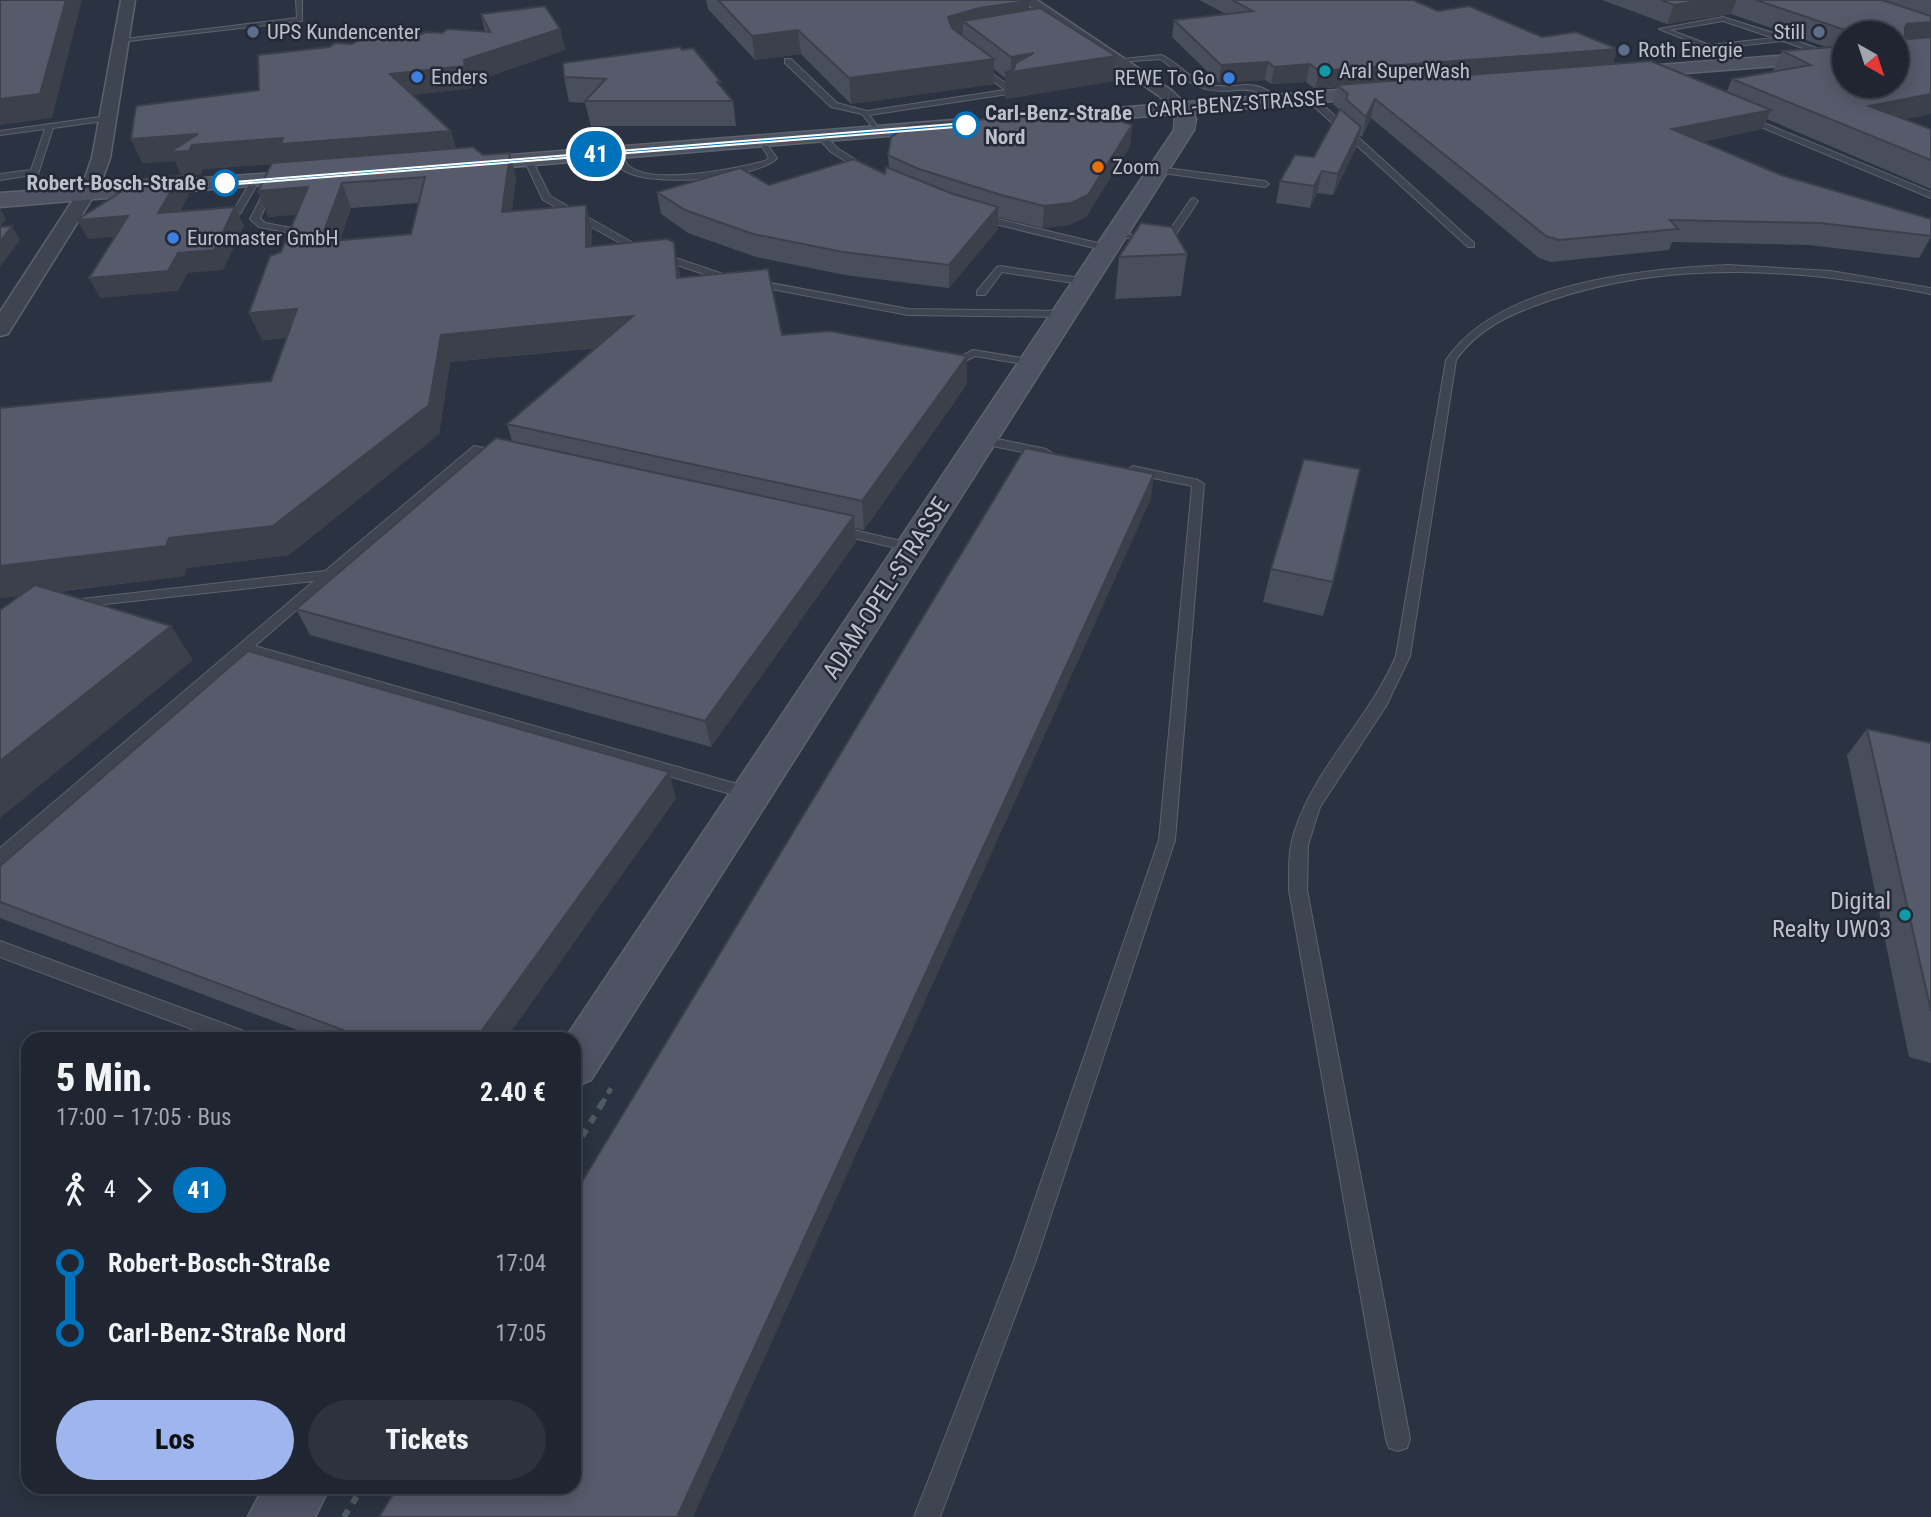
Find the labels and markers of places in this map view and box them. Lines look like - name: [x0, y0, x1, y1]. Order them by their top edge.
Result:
- place label: UPS Kundencenter: [267, 20, 420, 44]
- place label: Still: [1773, 20, 1805, 44]
- marker: UPS Kundencenter: [245, 24, 261, 40]
- marker: Still: [1811, 24, 1827, 40]
- place label: Roth Energie: [1638, 38, 1743, 62]
- marker: Roth Energie: [1616, 42, 1632, 58]
- place label: Aral SuperWash: [1339, 59, 1470, 83]
- marker: Aral SuperWash: [1317, 63, 1333, 79]
- place label: Enders: [431, 65, 488, 89]
- place label: REWE To Go: [1114, 66, 1215, 90]
- marker: Enders: [409, 69, 425, 85]
- marker: REWE To Go: [1221, 70, 1237, 86]
- place label: Carl-Benz-Straße Nord: [985, 101, 1132, 149]
- marker: Carl-Benz-Straße Nord: [953, 112, 979, 138]
- place label: Zoom: [1112, 155, 1160, 179]
- marker: Zoom: [1090, 159, 1106, 175]
- marker: Robert-Bosch-Straße: [212, 170, 238, 196]
- place label: Robert-Bosch-Straße: [27, 171, 206, 195]
- place label: Euromaster GmbH: [187, 226, 338, 250]
- marker: Euromaster GmbH: [165, 230, 181, 246]
- place label: Digital Realty UW03: [1772, 887, 1891, 943]
- marker: Digital Realty UW03: [1897, 907, 1913, 923]

